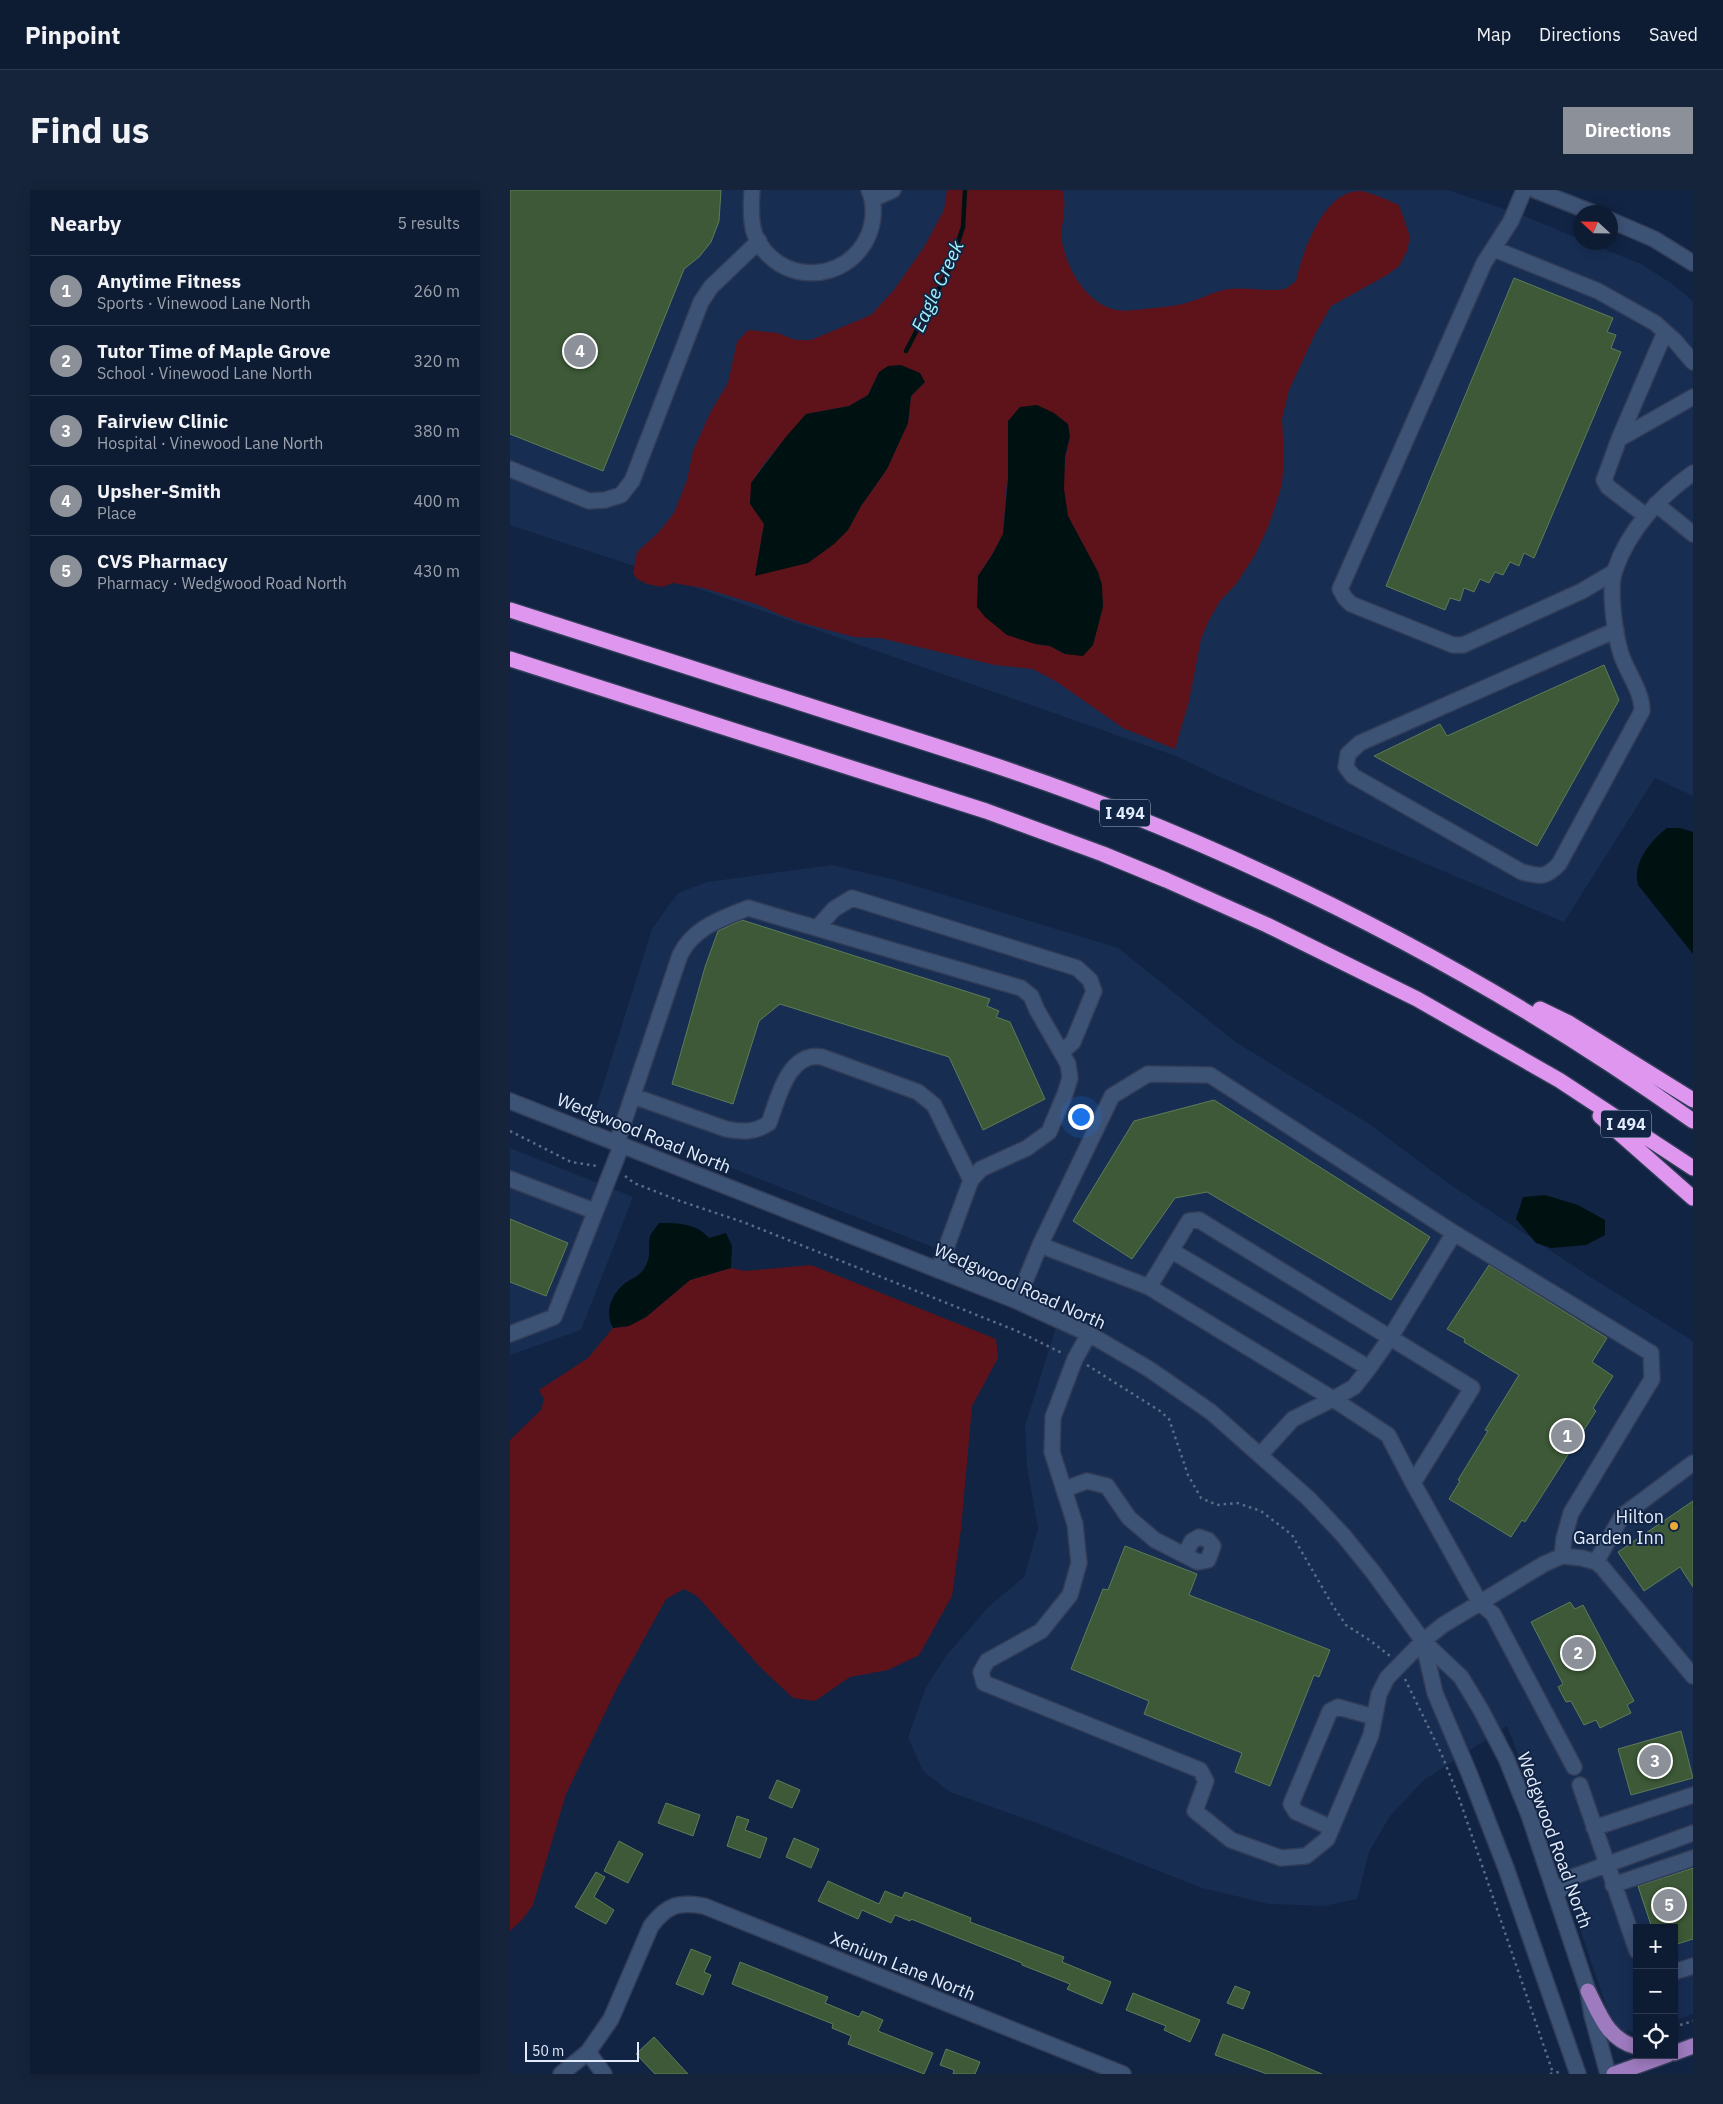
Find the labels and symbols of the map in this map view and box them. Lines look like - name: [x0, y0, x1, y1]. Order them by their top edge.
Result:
- north arrow: [1573, 205, 1618, 250]
- water label: Eagle Creek: [905, 235, 969, 335]
- pin: 4: [564, 332, 596, 370]
- road number: I 494: [1100, 800, 1150, 826]
- street label: Wedgwood Road North: [554, 1088, 734, 1178]
- your location: [1068, 1104, 1094, 1130]
- road number: I 494: [1601, 1111, 1651, 1138]
- street label: Wedgwood Road North: [930, 1238, 1110, 1334]
- pin: 1: [1551, 1417, 1583, 1455]
- place label: Hilton Garden Inn: [1573, 1505, 1664, 1549]
- marker: Hilton Garden Inn: [1668, 1520, 1680, 1532]
- pin: 2: [1562, 1634, 1594, 1672]
- pin: 3: [1639, 1742, 1671, 1780]
- street label: Wedgwood Road North: [1512, 1749, 1598, 1931]
- pin: 5: [1653, 1886, 1685, 1924]
- street label: Xenium Lane North: [827, 1926, 979, 2006]
- scale bar: [525, 2039, 639, 2062]

